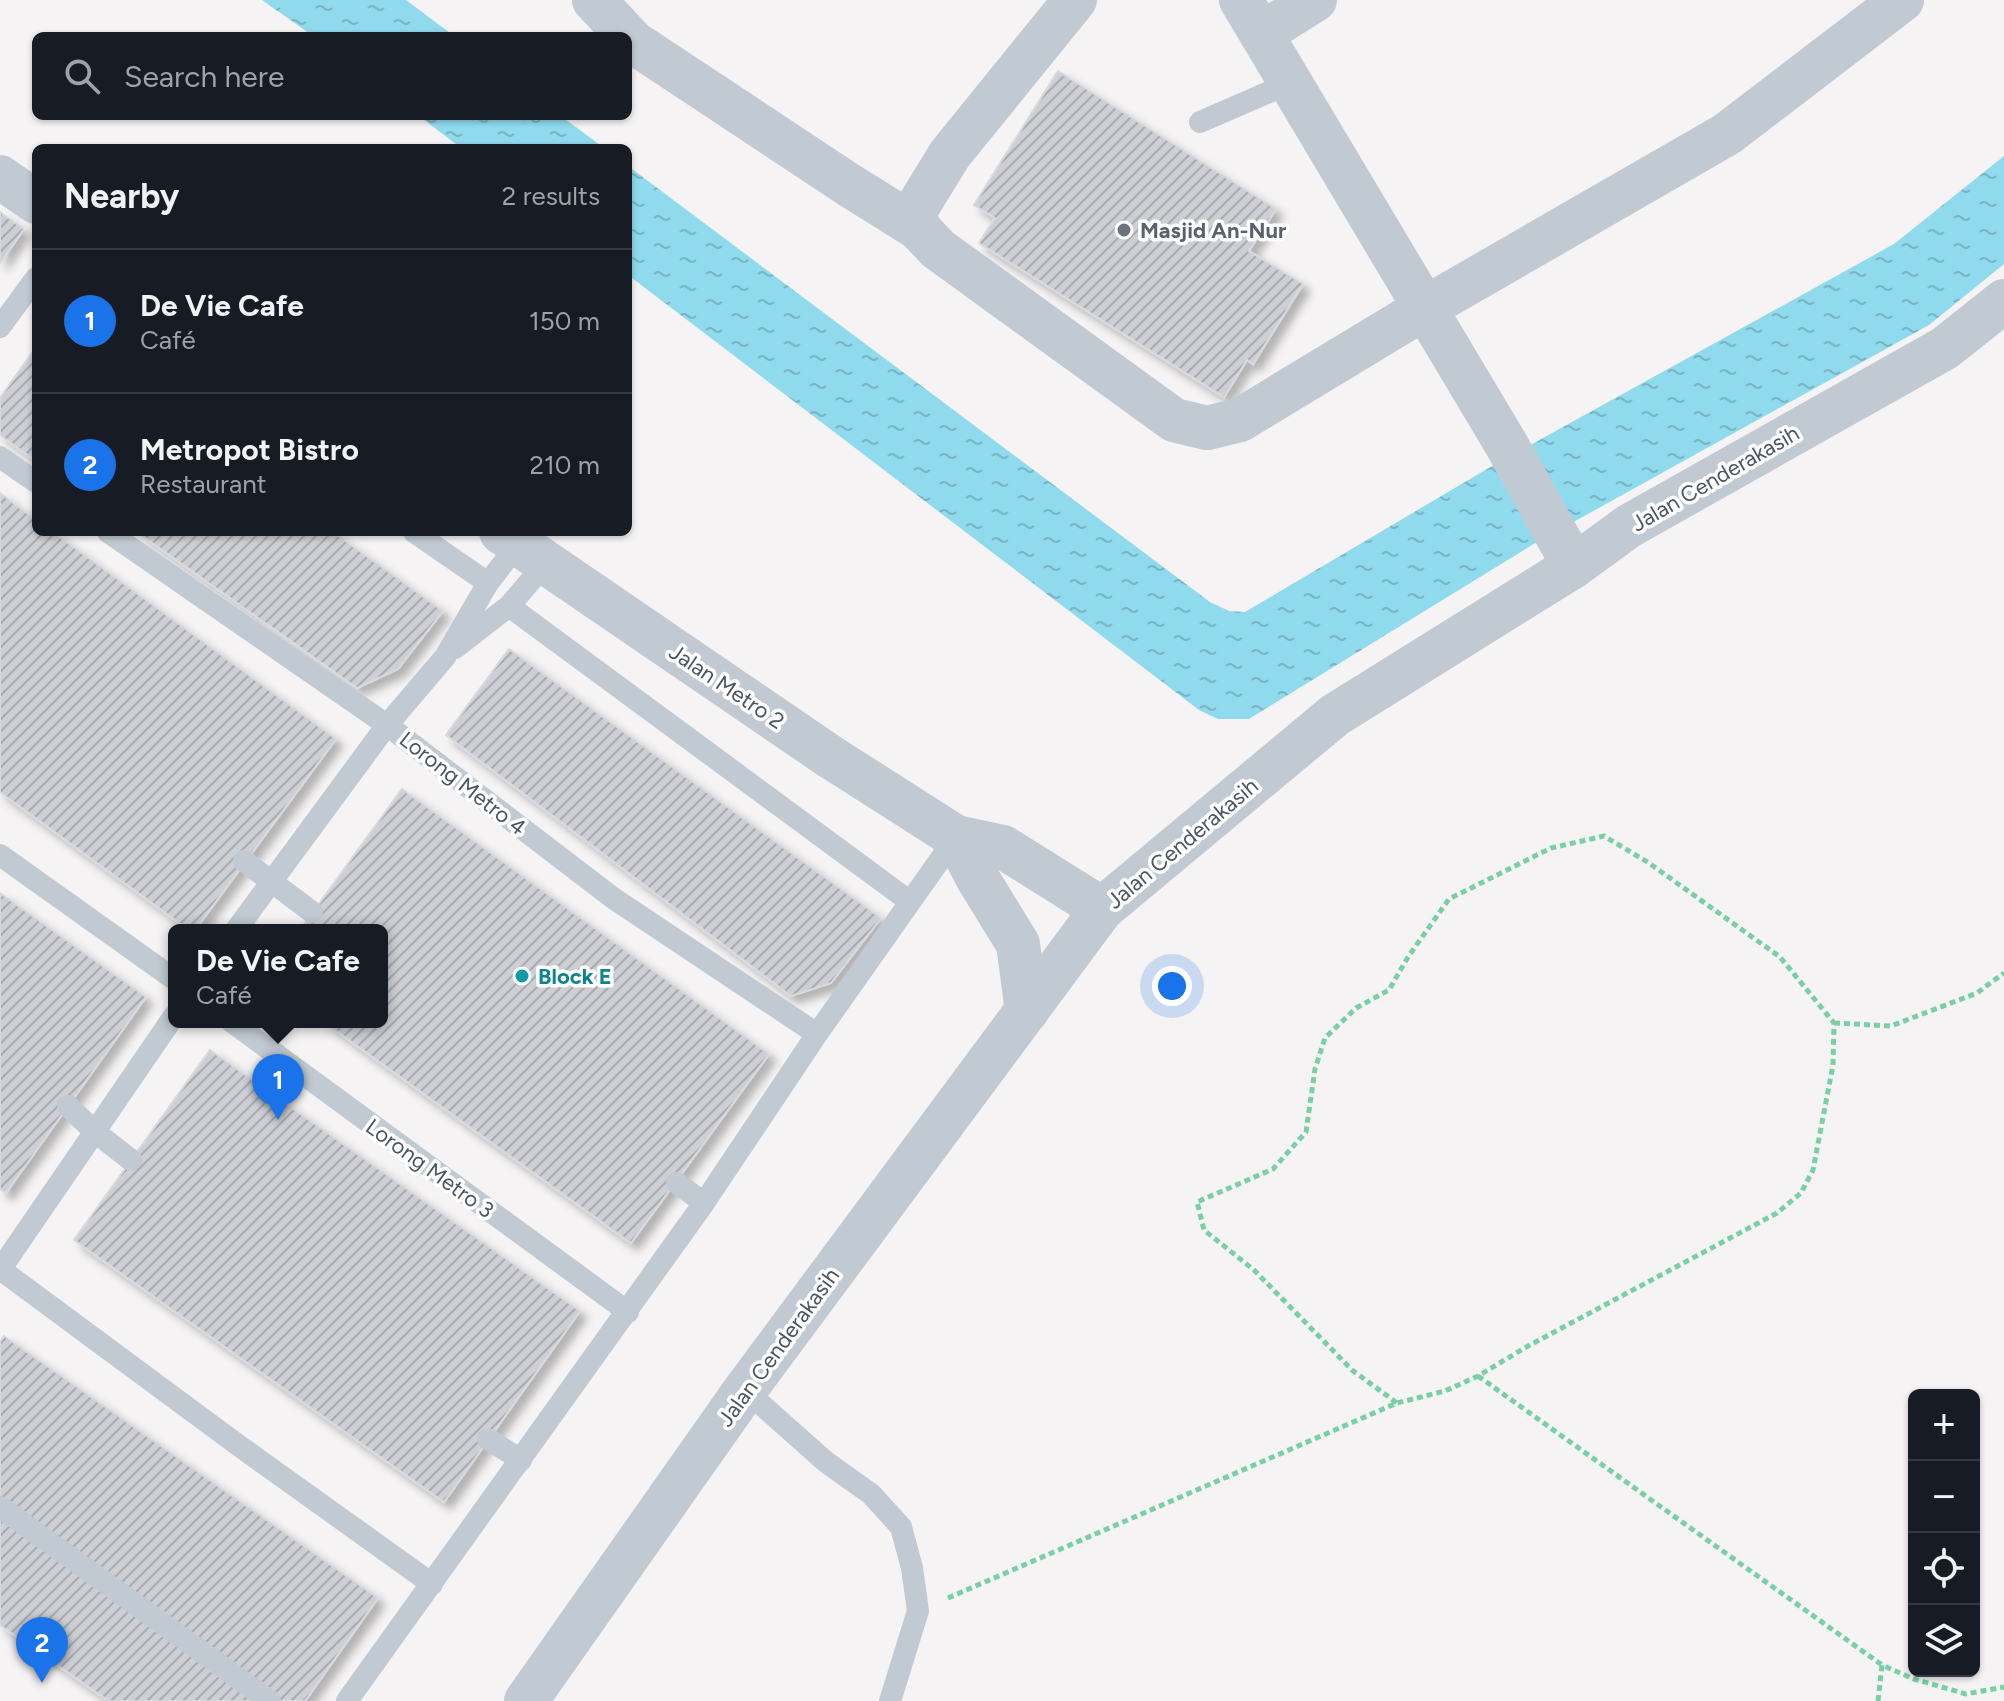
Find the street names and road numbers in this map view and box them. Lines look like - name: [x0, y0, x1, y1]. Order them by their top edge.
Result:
- street label: Jalan Cenderakasih: [1627, 419, 1804, 537]
- street label: Jalan Metro 2: [664, 638, 789, 735]
- street label: Lorong Metro 4: [394, 726, 531, 841]
- street label: Jalan Cenderakasih: [1101, 772, 1264, 915]
- street label: Lorong Metro 3: [360, 1113, 499, 1224]
- street label: Jalan Cenderakasih: [712, 1263, 845, 1432]

